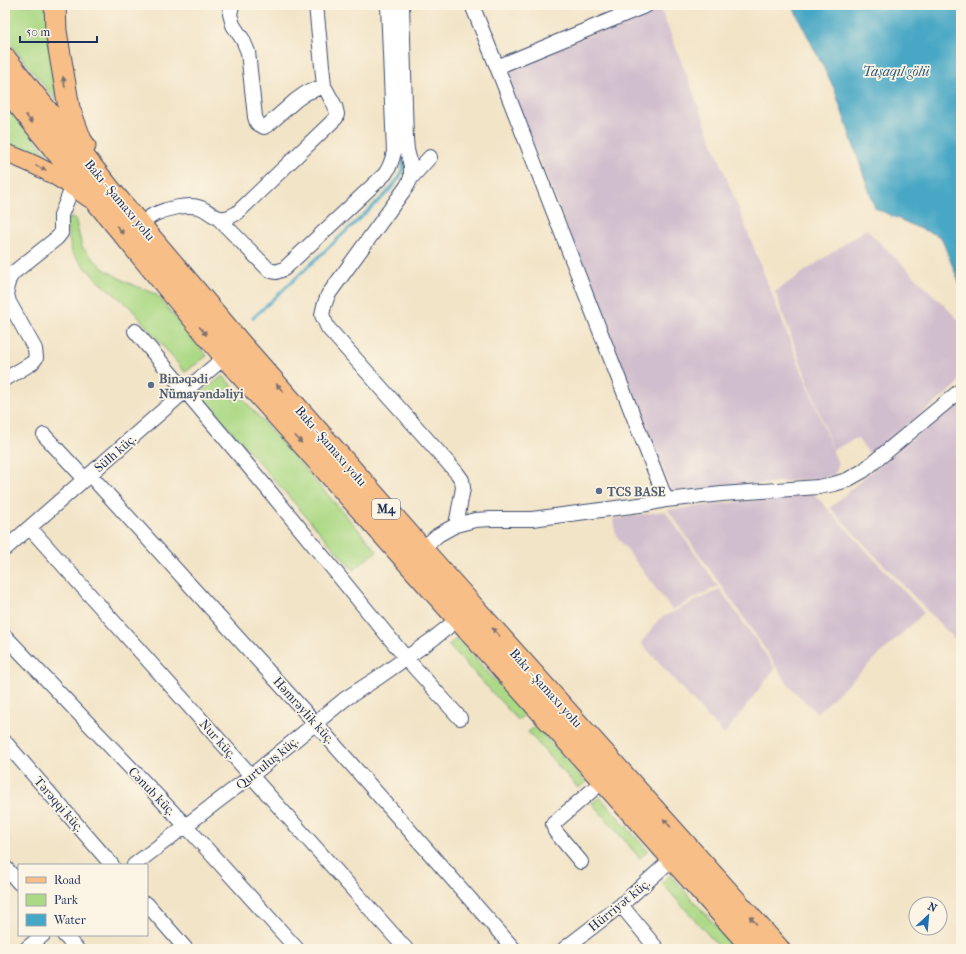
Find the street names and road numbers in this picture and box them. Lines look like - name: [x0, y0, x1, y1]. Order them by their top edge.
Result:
- street label: Bakı - Şamaxı yolu: [82, 157, 159, 244]
- street label: Bakı - Şamaxı yolu: [292, 403, 370, 489]
- street label: Sülh küç.: [91, 431, 139, 476]
- road number: M4: [372, 499, 400, 519]
- street label: Bakı - Şamaxı yolu: [507, 645, 586, 731]
- street label: Həmrəylik küç.: [270, 674, 338, 747]
- street label: Nur küç.: [196, 716, 239, 762]
- street label: Qurtuluş küç.: [233, 733, 302, 793]
- street label: Cənub küç.: [125, 764, 179, 819]
- street label: Tərəqqi küç.: [30, 773, 87, 835]
- street label: Hürriyət küç.: [585, 876, 653, 935]

